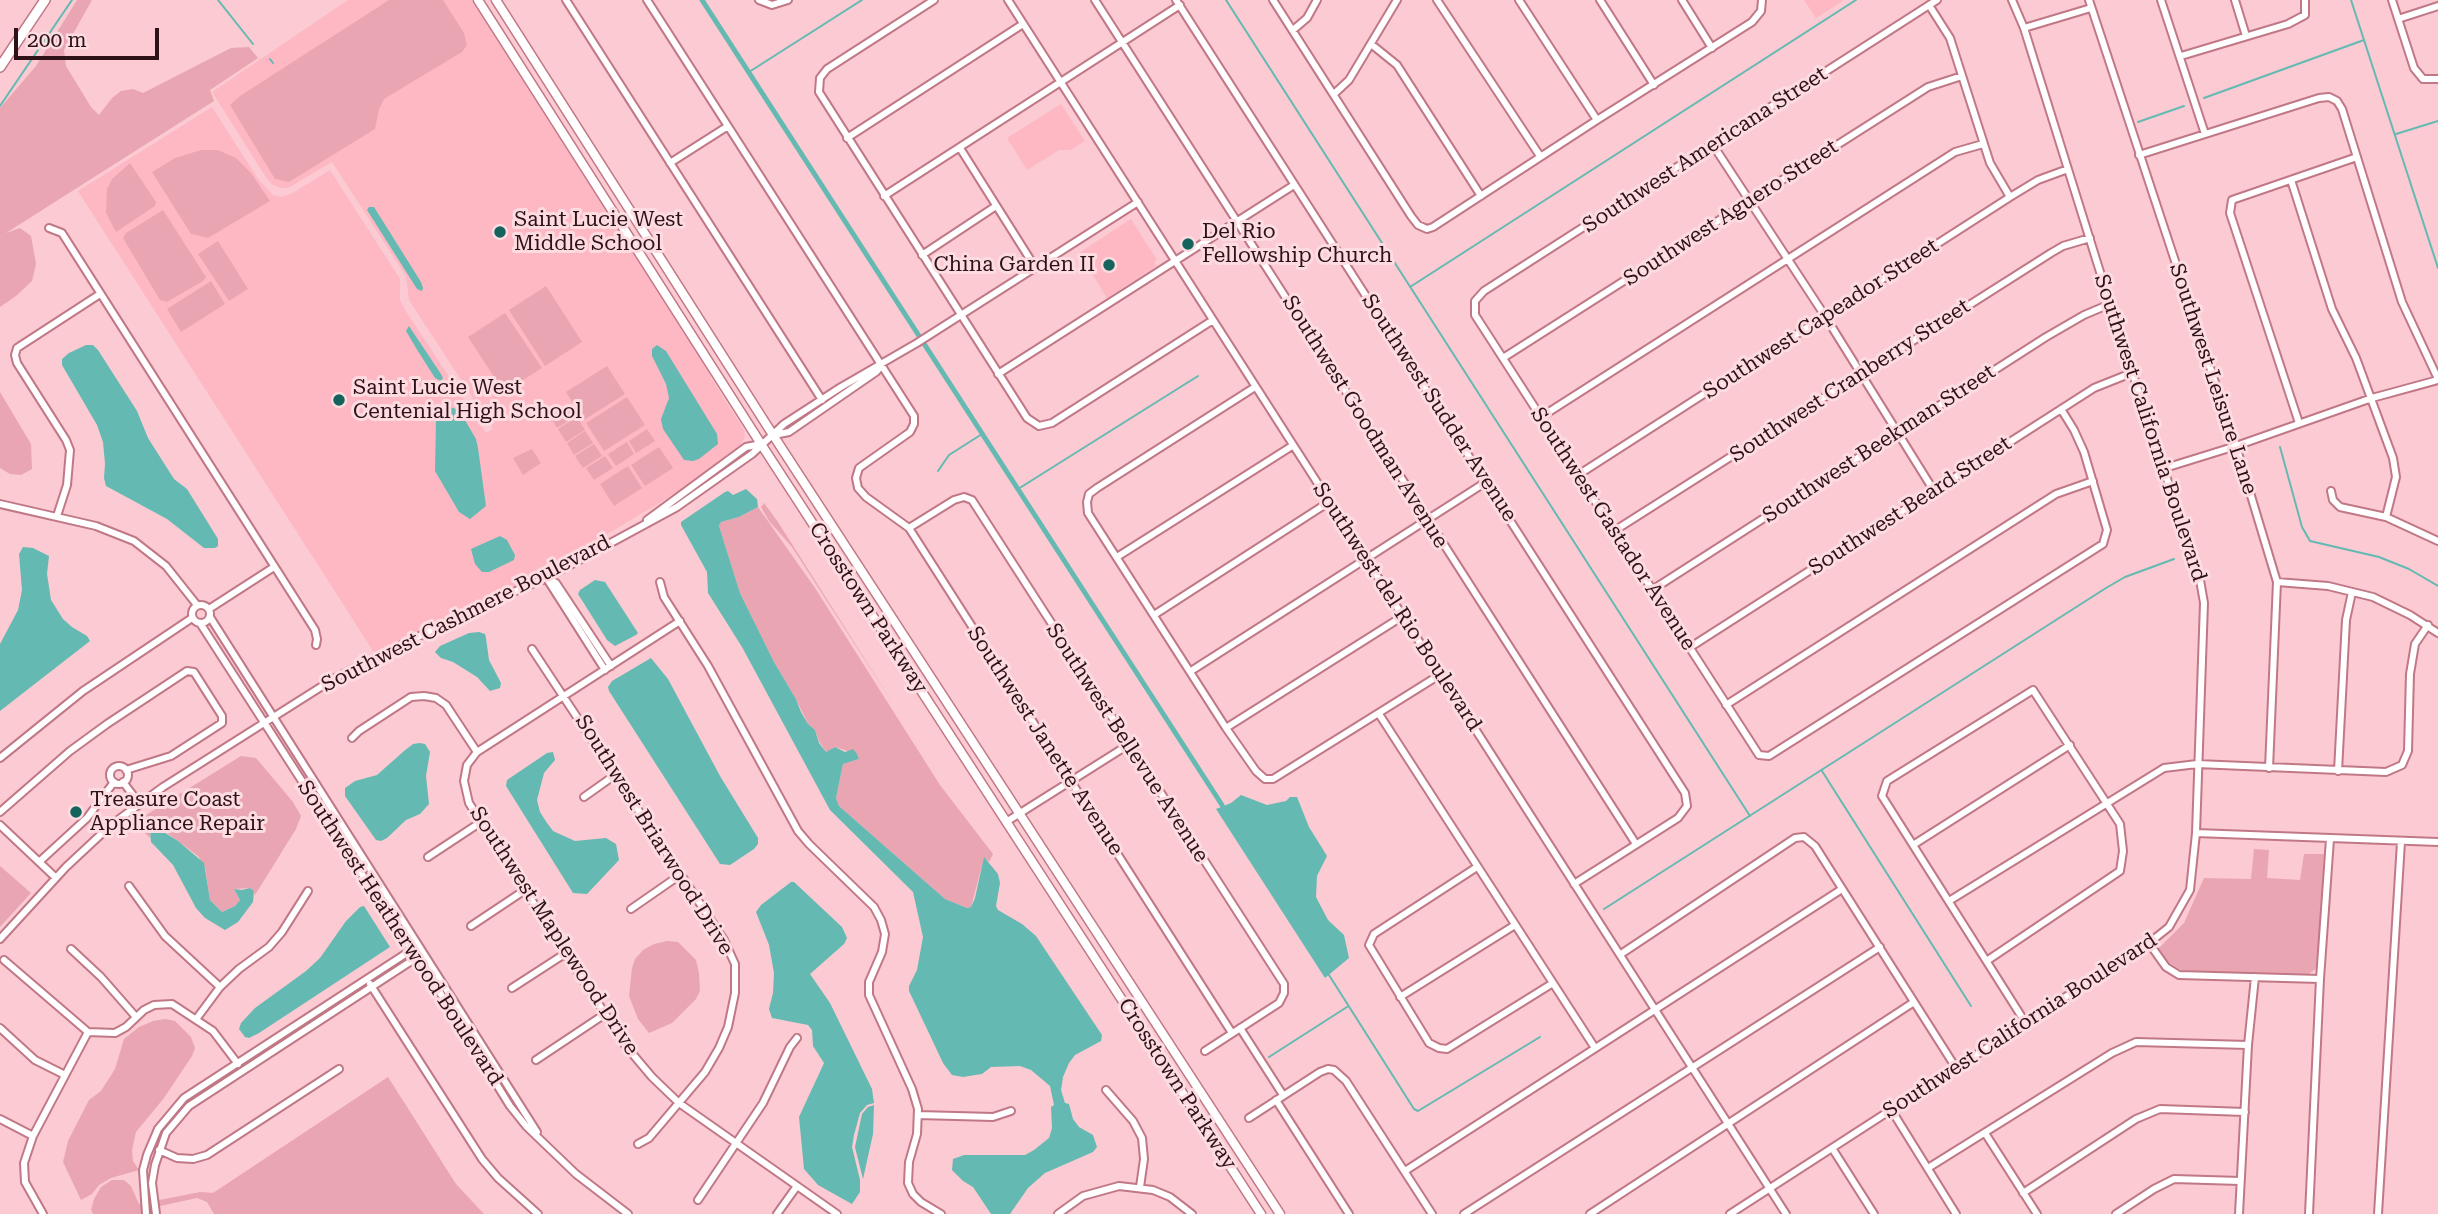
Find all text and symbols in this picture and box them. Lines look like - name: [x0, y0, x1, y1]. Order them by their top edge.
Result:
- scale bar: [18, 14, 163, 58]
- text: 200 m: [27, 28, 87, 52]
- street label: Southwest Americana Street: [1578, 61, 1832, 239]
- street label: Southwest Aguero Street: [1619, 134, 1843, 292]
- place label: Saint Lucie West Middle School: [514, 207, 683, 257]
- place label: Del Rio Fellowship Church: [1202, 219, 1392, 269]
- marker: Saint Lucie West Middle School: [492, 224, 508, 240]
- street label: Southwest Capeador Street: [1699, 233, 1943, 405]
- marker: Del Rio Fellowship Church: [1180, 236, 1196, 252]
- place label: China Garden II: [933, 252, 1095, 278]
- marker: China Garden II: [1101, 257, 1117, 273]
- street label: Southwest Leisure Lane: [2164, 260, 2262, 498]
- street label: Southwest California Boulevard: [2088, 271, 2212, 585]
- street label: Southwest Sudder Avenue: [1356, 290, 1522, 526]
- street label: Southwest Goodman Avenue: [1277, 291, 1453, 553]
- street label: Southwest Cranberry Street: [1725, 294, 1975, 468]
- street label: Southwest Beekman Street: [1758, 359, 2000, 529]
- place label: Saint Lucie West Centenial High School: [353, 375, 582, 425]
- marker: Saint Lucie West Centenial High School: [331, 392, 347, 408]
- street label: Southwest Gastador Avenue: [1525, 403, 1701, 655]
- street label: Southwest Beard Street: [1804, 431, 2016, 581]
- street label: Southwest del Rio Boulevard: [1307, 478, 1487, 736]
- street label: Crosstown Parkway: [803, 518, 933, 698]
- street label: Southwest Cashmere Boulevard: [317, 530, 615, 698]
- street label: Southwest Bellevue Avenue: [1040, 619, 1214, 867]
- street label: Southwest Janette Avenue: [962, 622, 1128, 860]
- street label: Southwest Briarwood Drive: [570, 710, 738, 960]
- street label: Southwest Heatherwood Boulevard: [292, 776, 508, 1090]
- place label: Treasure Coast Appliance Repair: [90, 787, 265, 837]
- street label: Southwest Maplewood Drive: [464, 802, 644, 1060]
- marker: Treasure Coast Appliance Repair: [68, 804, 84, 820]
- street label: Southwest California Boulevard: [1878, 928, 2162, 1124]
- street label: Crosstown Parkway: [1112, 994, 1242, 1174]

